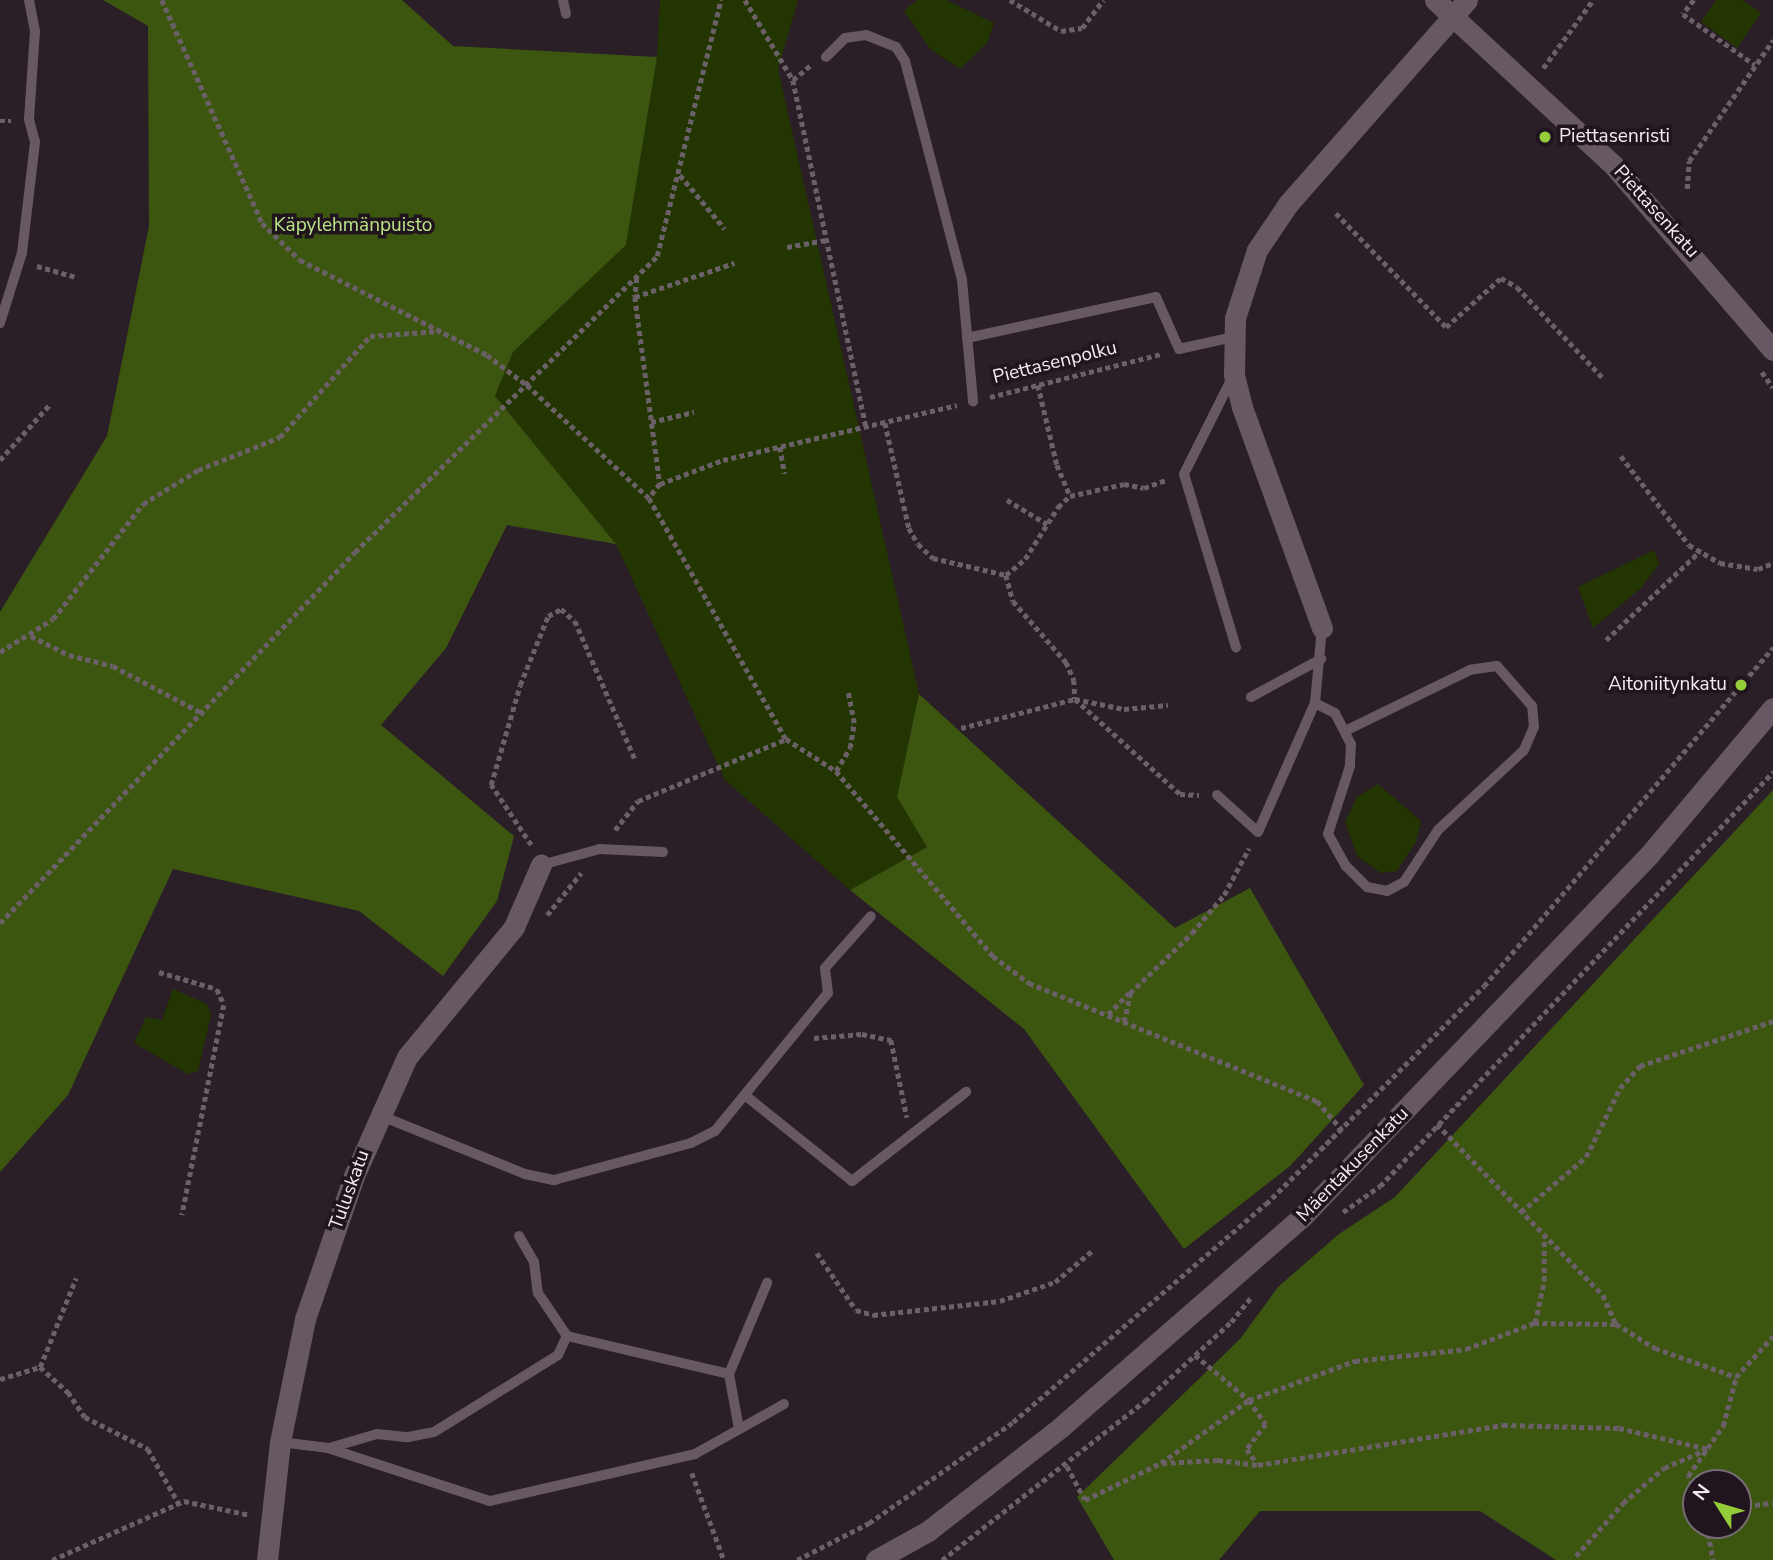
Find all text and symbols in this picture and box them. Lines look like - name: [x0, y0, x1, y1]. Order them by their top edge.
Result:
- place label: Piettasenristi: [1559, 126, 1670, 148]
- marker: Piettasenristi: [1537, 129, 1553, 145]
- street label: Piettasenkatu: [1609, 161, 1703, 263]
- park label: Käpylehmänpuisto: [274, 215, 432, 237]
- street label: Piettasenpolku: [991, 337, 1119, 389]
- place label: Aitoniitynkatu: [1608, 674, 1727, 696]
- marker: Aitoniitynkatu: [1733, 677, 1749, 693]
- street label: Mäentakusenkatu: [1292, 1103, 1414, 1227]
- street label: Tuluskatu: [325, 1147, 375, 1233]
- north arrow: [1682, 1469, 1752, 1539]
- text: N: [1687, 1479, 1716, 1506]

